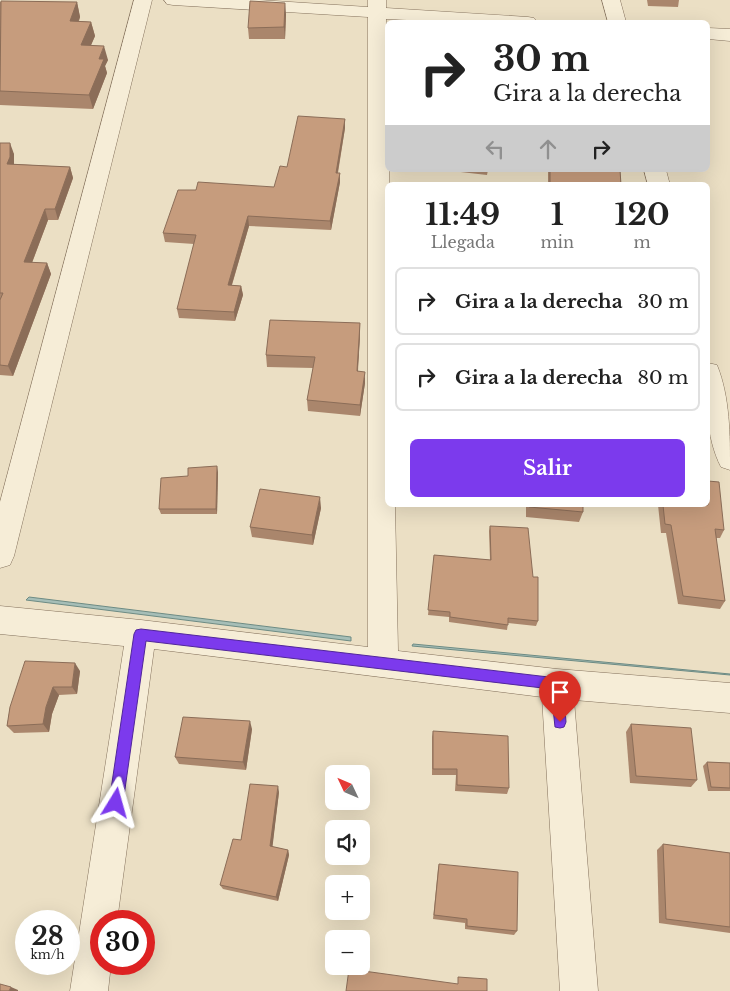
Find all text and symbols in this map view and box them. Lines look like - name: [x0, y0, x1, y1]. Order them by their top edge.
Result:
- text: 30 m: [493, 37, 590, 80]
- icon: right: [410, 40, 475, 105]
- text: Gira a la derecha: [493, 80, 682, 107]
- icon: left: [481, 135, 509, 163]
- icon: ahead: [534, 135, 562, 163]
- icon: right: [587, 135, 615, 163]
- text: 11:49: [425, 196, 500, 233]
- text: 1: [551, 196, 564, 233]
- text: 120: [614, 196, 670, 233]
- text: Llegada: [431, 232, 495, 252]
- text: min: [540, 232, 574, 252]
- text: m: [633, 232, 651, 252]
- icon: right: [412, 287, 440, 315]
- text: Gira a la derecha: [455, 290, 623, 313]
- text: 30 m: [638, 290, 689, 313]
- icon: right: [412, 363, 440, 391]
- text: Gira a la derecha: [455, 366, 623, 389]
- text: 80 m: [638, 366, 688, 389]
- button: Salir: [410, 439, 685, 497]
- pin: [539, 671, 581, 722]
- icon: arrive: [546, 678, 574, 706]
- north arrow: [325, 765, 370, 810]
- map controls: [325, 765, 370, 975]
- position arrow: [89, 776, 141, 828]
- button: sound: [325, 820, 370, 865]
- button: +: [325, 875, 370, 920]
- speed limit sign: 30: [90, 910, 155, 975]
- text: 28: [31, 921, 64, 952]
- button: −: [325, 930, 370, 975]
- text: km/h: [30, 947, 65, 962]

